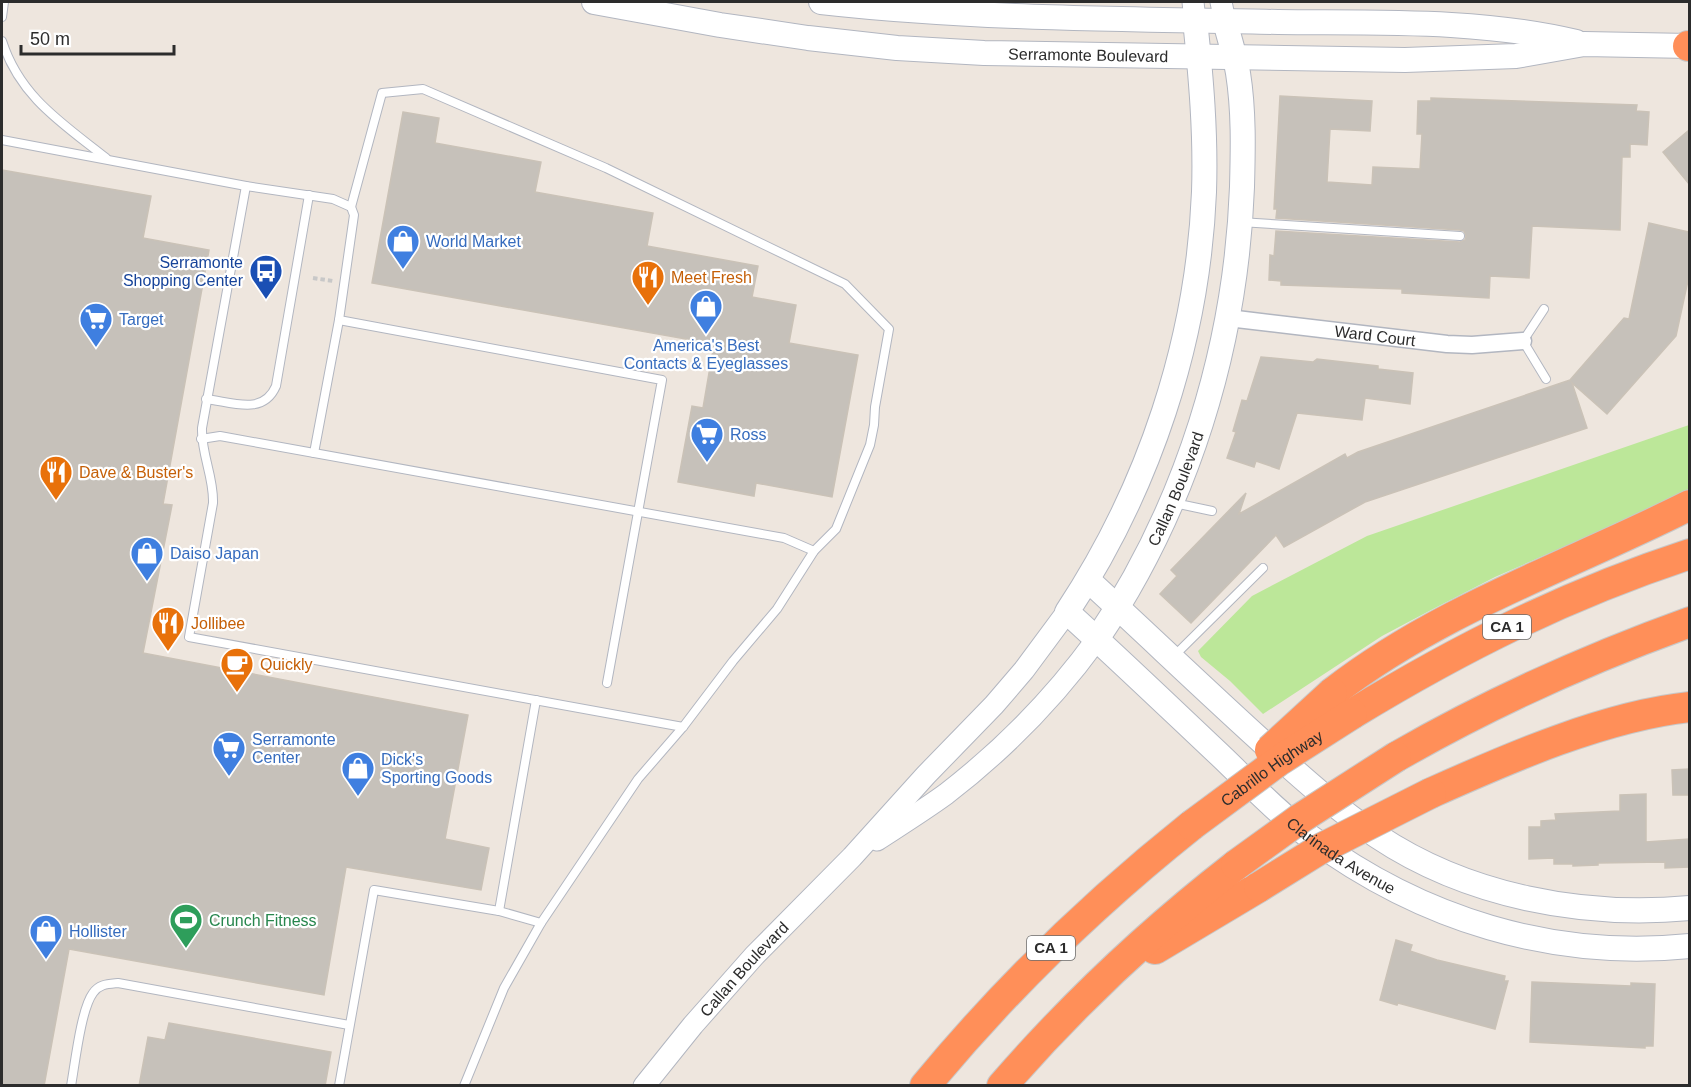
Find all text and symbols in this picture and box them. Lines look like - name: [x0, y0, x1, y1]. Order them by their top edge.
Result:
- scale bar: [21, 18, 174, 56]
- text: 50 m: [30, 29, 70, 49]
- street label: Serramonte Boulevard: [1008, 45, 1168, 65]
- shop icon: World Market: [385, 223, 421, 270]
- place label: World Market: [426, 233, 521, 250]
- bus stop icon: Serramonte Shopping Center: [248, 253, 284, 300]
- place label: Serramonte Shopping Center: [123, 254, 244, 289]
- restaurant icon: Meet Fresh: [630, 259, 666, 306]
- place label: Meet Fresh: [671, 269, 752, 286]
- shop icon: America's Best Contacts & Eyeglasses: [688, 288, 724, 335]
- supermarket icon: Target: [78, 301, 114, 348]
- place label: Target: [119, 311, 164, 328]
- street label: Ward Court: [1334, 323, 1417, 349]
- place label: America's Best Contacts & Eyeglasses: [624, 337, 788, 372]
- supermarket icon: Ross: [689, 416, 725, 463]
- place label: Ross: [730, 426, 766, 443]
- street label: Callan Boulevard: [1145, 430, 1207, 549]
- restaurant icon: Dave & Buster's: [38, 454, 74, 501]
- place label: Dave & Buster's: [79, 464, 193, 481]
- shop icon: Daiso Japan: [129, 535, 165, 582]
- place label: Daiso Japan: [170, 545, 259, 562]
- restaurant icon: Jollibee: [150, 605, 186, 652]
- place label: Jollibee: [191, 615, 245, 632]
- road number: CA 1: [1483, 615, 1531, 639]
- cafe icon: Quickly: [219, 646, 255, 693]
- place label: Quickly: [260, 656, 312, 673]
- street label: Cabrillo Highway: [1218, 727, 1326, 810]
- supermarket icon: Serramonte Center: [211, 730, 247, 777]
- place label: Serramonte Center: [252, 731, 336, 766]
- shop icon: Dick's Sporting Goods: [340, 750, 376, 797]
- place label: Dick's Sporting Goods: [381, 751, 492, 786]
- street label: Clarinada Avenue: [1283, 814, 1398, 897]
- sports icon: Crunch Fitness: [168, 902, 204, 949]
- place label: Crunch Fitness: [209, 912, 317, 929]
- shop icon: Hollister: [28, 913, 64, 960]
- street label: Callan Boulevard: [697, 919, 792, 1020]
- place label: Hollister: [69, 923, 127, 940]
- road number: CA 1: [1027, 936, 1075, 960]

